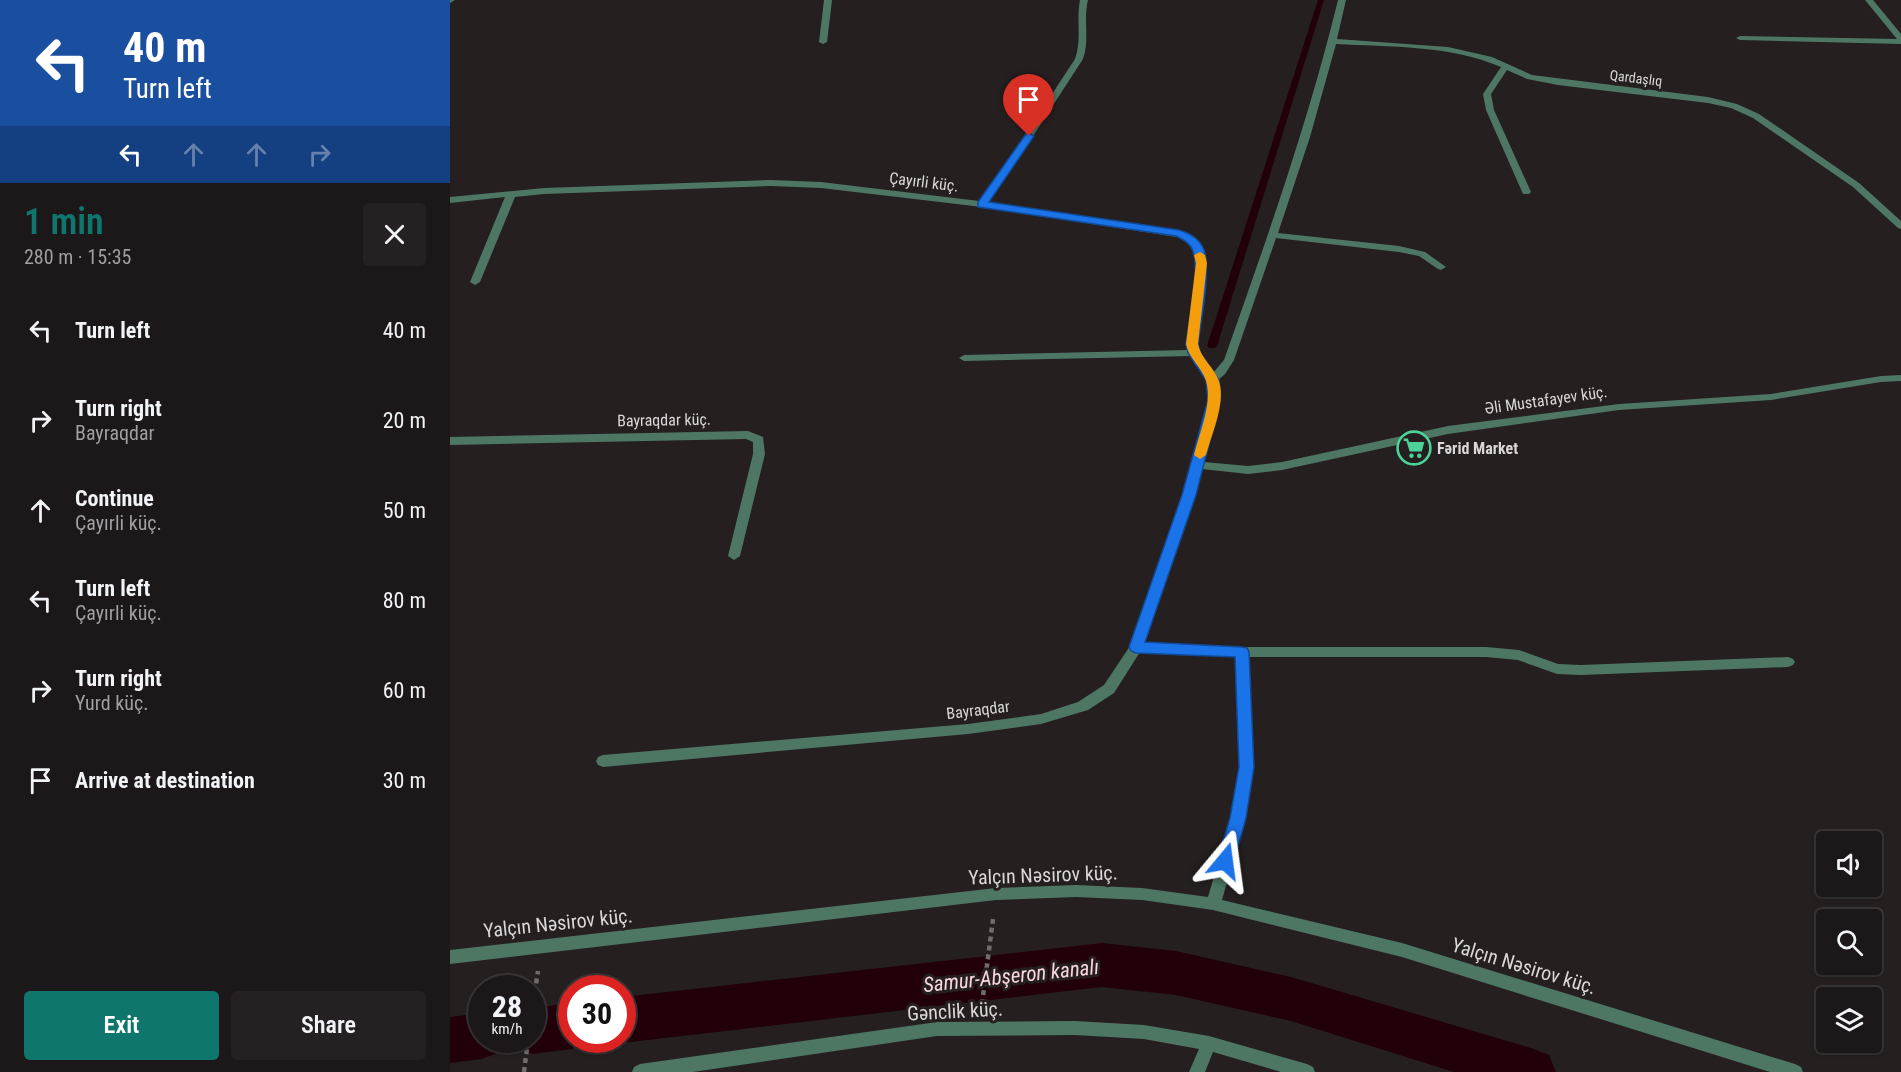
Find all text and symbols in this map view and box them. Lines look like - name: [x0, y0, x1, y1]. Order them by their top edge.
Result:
- text: 40 m: [123, 23, 206, 72]
- icon: left: [24, 24, 102, 102]
- street label: Qardaşlıq: [1609, 67, 1663, 89]
- text: Turn left: [123, 73, 212, 105]
- pin: [1003, 74, 1054, 136]
- icon: arrive: [1012, 83, 1045, 116]
- icon: left: [114, 138, 147, 171]
- icon: ahead: [177, 138, 210, 171]
- icon: ahead: [240, 138, 273, 171]
- icon: right: [303, 138, 336, 171]
- street label: Çayırli küç.: [888, 168, 960, 196]
- text: 1 min: [24, 201, 104, 243]
- button: close: [363, 203, 426, 266]
- text: 280 m · 15:35: [24, 245, 131, 269]
- icon: left: [24, 314, 57, 347]
- text: Turn left: [75, 318, 150, 343]
- text: 40 m: [383, 318, 426, 343]
- street label: Əli Mustafayev küç.: [1483, 382, 1609, 418]
- text: Turn right: [75, 396, 162, 421]
- icon: right: [24, 404, 57, 437]
- text: 20 m: [383, 408, 426, 433]
- street label: Bayraqdar küç.: [617, 410, 711, 430]
- text: Bayraqdar: [75, 421, 155, 445]
- supermarket icon: Fərid Market: [1396, 430, 1432, 466]
- place label: Fərid Market: [1437, 439, 1518, 458]
- text: Continue: [75, 486, 154, 511]
- icon: ahead: [24, 494, 57, 527]
- text: 50 m: [383, 498, 426, 523]
- text: Çayırli küç.: [75, 511, 162, 535]
- text: Turn left: [75, 576, 150, 601]
- icon: left: [24, 584, 57, 617]
- text: 80 m: [383, 588, 426, 613]
- text: Çayırli küç.: [75, 601, 162, 625]
- text: Turn right: [75, 666, 162, 691]
- icon: right: [24, 674, 57, 707]
- text: 60 m: [383, 678, 426, 703]
- text: Yurd küç.: [75, 691, 148, 715]
- street label: Bayraqdar: [945, 697, 1011, 723]
- icon: arrive: [24, 764, 57, 797]
- text: Arrive at destination: [75, 768, 255, 793]
- text: 30 m: [383, 768, 426, 793]
- position arrow: [1193, 829, 1257, 893]
- map controls: [1816, 831, 1882, 1053]
- button: sound: [1816, 831, 1882, 897]
- street label: Yalçın Nəsirov küç.: [968, 860, 1118, 890]
- street label: Yalçın Nəsirov küç.: [482, 903, 634, 943]
- button: search: [1816, 909, 1882, 975]
- street label: Yalçın Nəsirov küç.: [1449, 933, 1599, 999]
- water label: Samur-Abşeron kanalı: [922, 955, 1100, 997]
- speed limit sign: 30: [558, 975, 636, 1053]
- button: layers: [1816, 987, 1882, 1053]
- text: 28: [492, 989, 522, 1024]
- button: Exit: [24, 991, 219, 1060]
- button: Share: [231, 991, 426, 1060]
- street label: Gənclik küç.: [906, 997, 1004, 1025]
- text: km/h: [492, 1020, 522, 1038]

